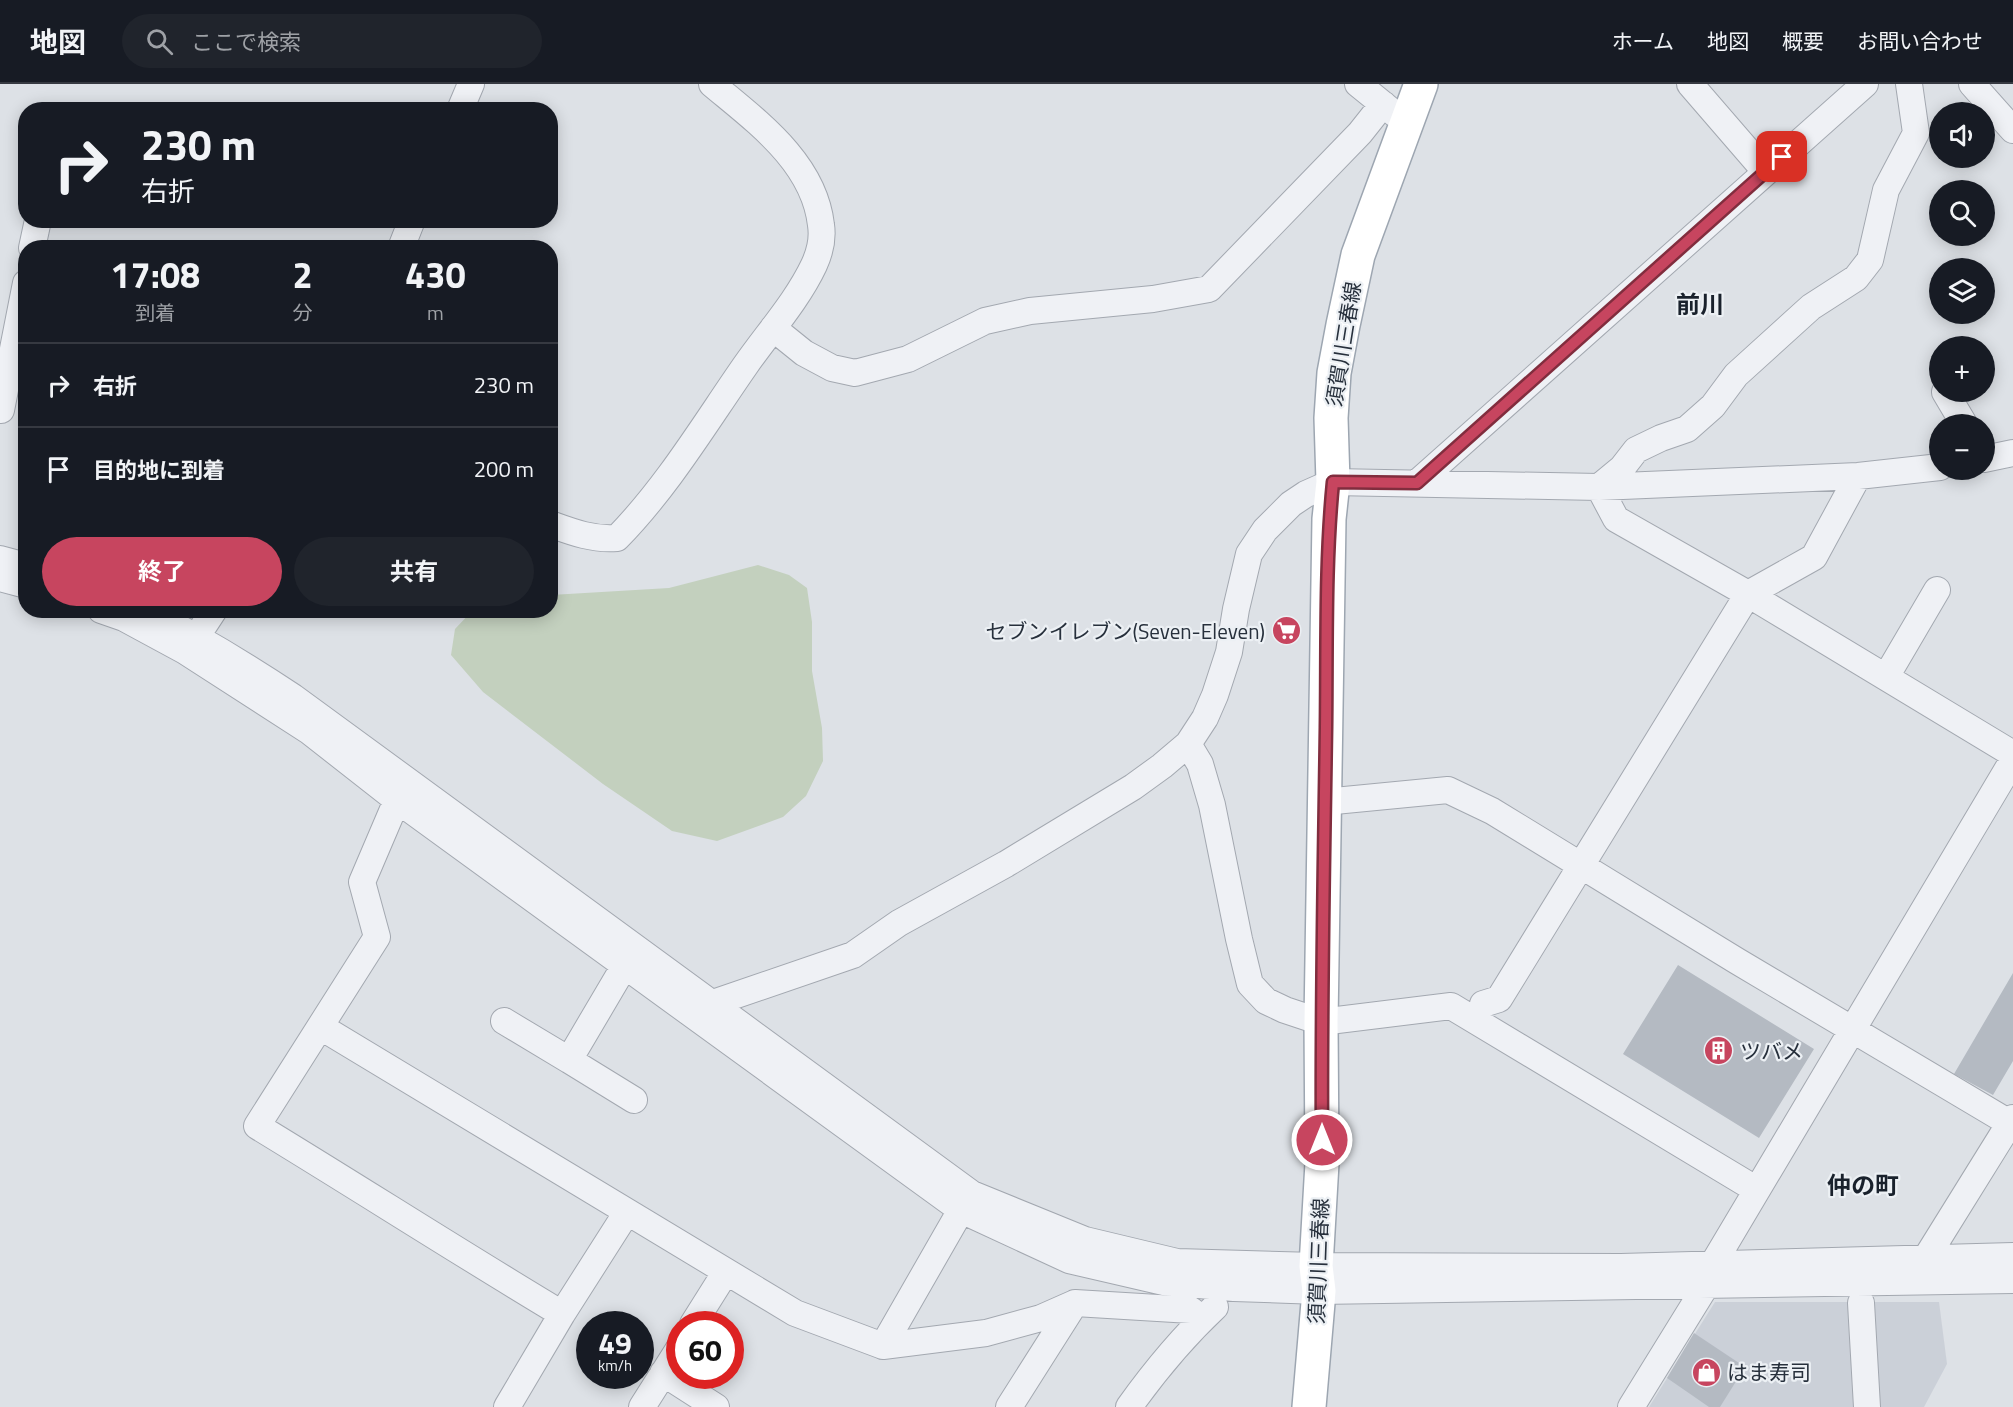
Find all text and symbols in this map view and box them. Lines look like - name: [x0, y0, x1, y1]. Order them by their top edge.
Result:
- search box: [122, 14, 542, 68]
- text: 地図: [30, 20, 86, 63]
- icon: search: [143, 25, 176, 58]
- text: ここで検索: [191, 25, 301, 59]
- text: ホーム: [1612, 25, 1674, 57]
- text: 地図: [1707, 25, 1749, 57]
- text: 概要: [1782, 25, 1824, 57]
- text: お問い合わせ: [1857, 25, 1983, 57]
- map controls: [1929, 102, 1995, 480]
- button: sound: [1929, 102, 1995, 168]
- text: 230 m: [141, 112, 256, 176]
- icon: right: [42, 126, 120, 204]
- pin: [1756, 131, 1807, 182]
- icon: arrive: [1765, 140, 1798, 173]
- text: 右折: [141, 170, 195, 211]
- button: search: [1929, 180, 1995, 246]
- text: 17:08: [110, 247, 200, 302]
- text: 2: [293, 247, 313, 302]
- text: 430: [405, 247, 466, 302]
- button: layers: [1929, 258, 1995, 324]
- street label: 須賀川三春線: [1317, 279, 1369, 409]
- district label: 前川: [1676, 286, 1724, 322]
- text: 到着: [135, 297, 175, 328]
- text: 分: [293, 297, 313, 328]
- text: m: [427, 297, 444, 328]
- button: +: [1929, 336, 1995, 402]
- text: 230 m: [474, 368, 534, 402]
- icon: right: [42, 369, 75, 402]
- text: 右折: [93, 369, 137, 403]
- button: −: [1929, 414, 1995, 480]
- text: 200 m: [474, 452, 534, 486]
- icon: arrive: [42, 453, 75, 486]
- text: 目的地に到着: [93, 453, 225, 487]
- button: 終了: [42, 537, 282, 606]
- button: 共有: [294, 537, 534, 606]
- place label: セブンイレブン(Seven-Eleven): [985, 615, 1265, 647]
- supermarket icon: セブンイレブン(Seven-Eleven): [1270, 615, 1302, 647]
- building icon: ツバメ: [1703, 1035, 1735, 1067]
- place label: ツバメ: [1740, 1035, 1803, 1067]
- position arrow: [1290, 1108, 1354, 1172]
- district label: 仲の町: [1827, 1167, 1899, 1203]
- street label: 須賀川三春線: [1300, 1197, 1336, 1325]
- speed limit sign: 60: [666, 1311, 744, 1389]
- text: 49: [598, 1320, 632, 1366]
- text: km/h: [598, 1354, 632, 1377]
- shop icon: はま寿司: [1690, 1356, 1722, 1388]
- place label: はま寿司: [1727, 1356, 1811, 1388]

